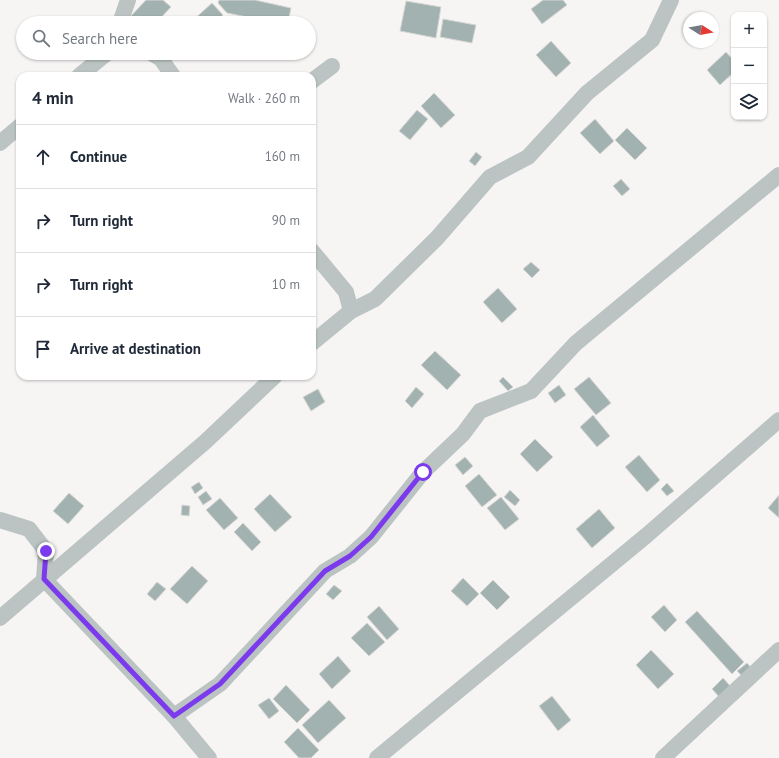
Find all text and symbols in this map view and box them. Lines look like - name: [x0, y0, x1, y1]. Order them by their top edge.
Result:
- north arrow: [683, 12, 719, 48]
- map controls: [731, 12, 767, 120]
- button: +: [731, 12, 767, 48]
- search box: [16, 16, 316, 60]
- icon: search: [30, 27, 52, 49]
- text: Search here: [62, 29, 138, 48]
- button: −: [731, 48, 767, 84]
- button: layers: [731, 84, 767, 120]
- text: 4 min: [32, 87, 73, 109]
- text: Walk · 260 m: [228, 90, 300, 107]
- icon: ahead: [32, 146, 54, 168]
- text: Continue: [70, 147, 127, 166]
- text: 160 m: [265, 148, 300, 165]
- icon: right: [32, 210, 54, 232]
- text: Turn right: [70, 211, 133, 230]
- text: 90 m: [272, 212, 300, 229]
- icon: right: [32, 274, 54, 296]
- text: Turn right: [70, 275, 133, 294]
- text: 10 m: [272, 276, 300, 293]
- icon: arrive: [32, 338, 54, 360]
- text: Arrive at destination: [70, 339, 201, 358]
- route start: [414, 463, 432, 481]
- route end: [37, 542, 55, 560]

